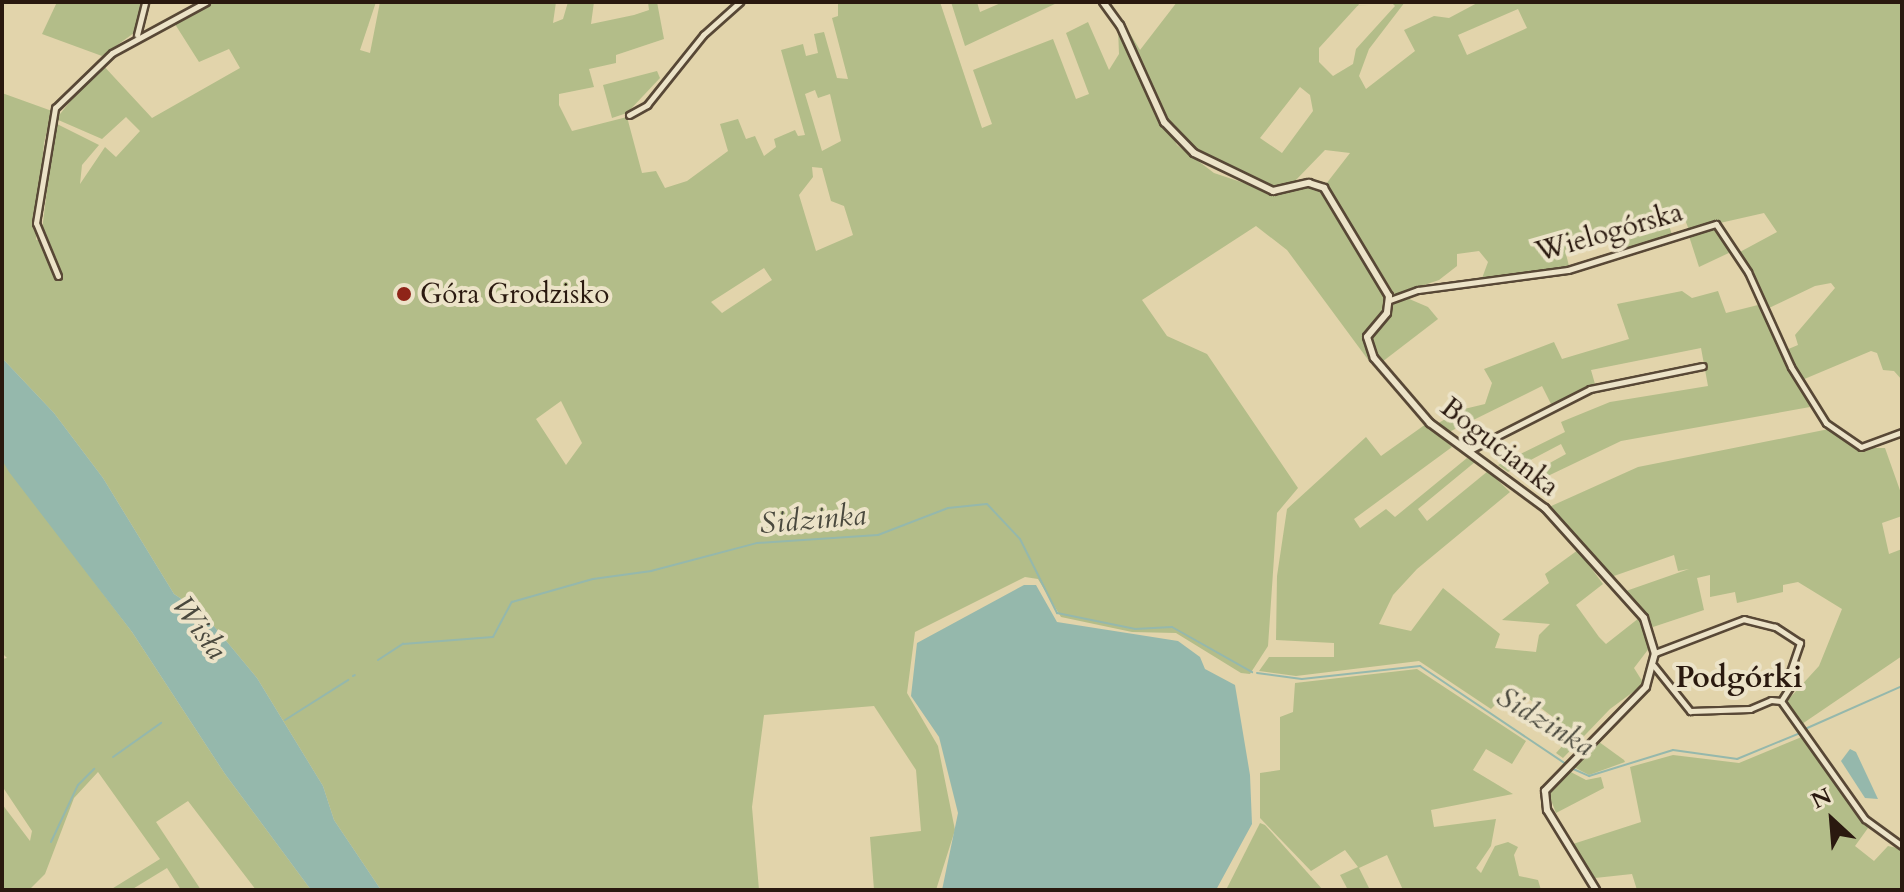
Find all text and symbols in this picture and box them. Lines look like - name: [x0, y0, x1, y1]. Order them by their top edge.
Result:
- street label: Wielogórska: [1532, 195, 1686, 269]
- place label: Góra Grodzisko: [420, 277, 609, 311]
- marker: Góra Grodzisko: [395, 285, 413, 303]
- street label: Bogucianka: [1434, 390, 1566, 504]
- water label: Sidzinka: [758, 497, 868, 543]
- water label: Wisła: [164, 589, 234, 667]
- district label: Podgórki: [1675, 660, 1803, 696]
- water label: Sidzinka: [1490, 679, 1600, 765]
- north arrow: [1792, 780, 1872, 860]
- text: N: [1806, 781, 1837, 816]

